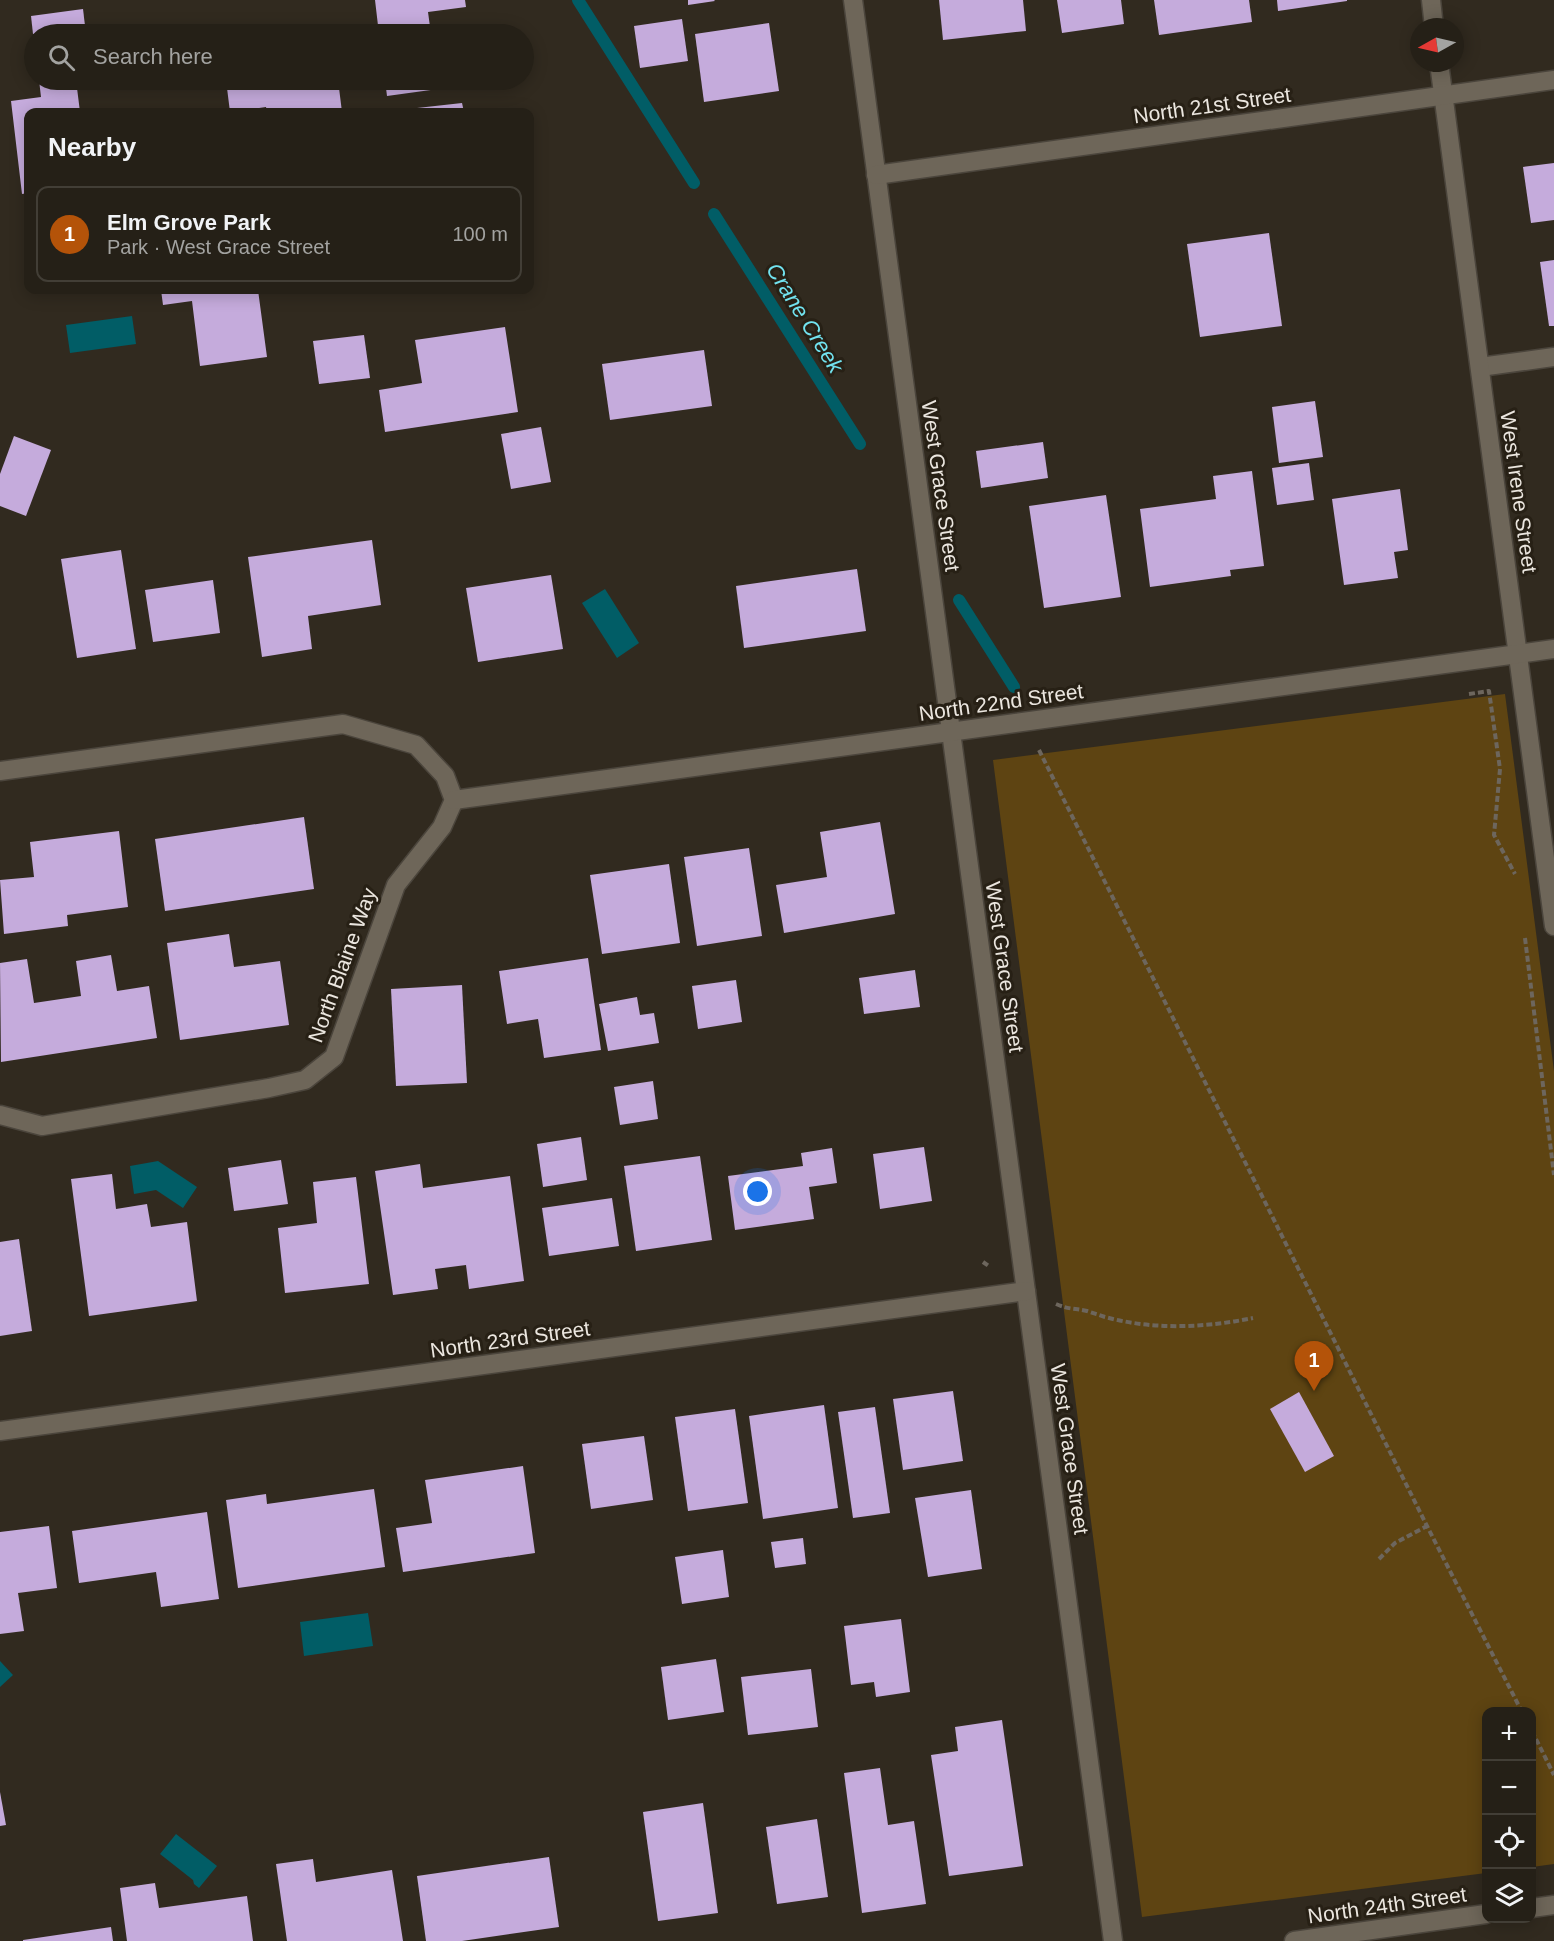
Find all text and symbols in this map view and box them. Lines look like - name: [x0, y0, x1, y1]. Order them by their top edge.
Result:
- north arrow: [1410, 18, 1464, 72]
- search box: [24, 24, 534, 90]
- icon: search: [45, 41, 78, 74]
- text: Search here: [93, 44, 213, 69]
- street label: North 21st Street: [1132, 83, 1292, 127]
- text: Nearby: [48, 132, 136, 162]
- text: Elm Grove Park: [107, 210, 271, 235]
- text: 1: [64, 223, 75, 245]
- text: 100 m: [452, 223, 508, 245]
- text: Park · West Grace Street: [107, 236, 330, 258]
- water label: Crane Creek: [761, 258, 849, 378]
- street label: West Grace Street: [918, 399, 964, 573]
- street label: West Irene Street: [1496, 410, 1542, 574]
- street label: North 22nd Street: [917, 679, 1085, 725]
- street label: West Grace Street: [982, 880, 1028, 1054]
- street label: North Blaine Way: [303, 884, 381, 1045]
- your location: [743, 1177, 772, 1206]
- street label: North 23rd Street: [429, 1316, 592, 1362]
- pin: 1: [1294, 1342, 1334, 1391]
- street label: West Grace Street: [1047, 1362, 1093, 1536]
- map controls: [1482, 1707, 1536, 1923]
- button: +: [1482, 1707, 1536, 1761]
- button: −: [1482, 1761, 1536, 1815]
- button: locate: [1482, 1815, 1536, 1869]
- button: layers: [1482, 1869, 1536, 1923]
- street label: North 24th Street: [1306, 1882, 1468, 1928]

